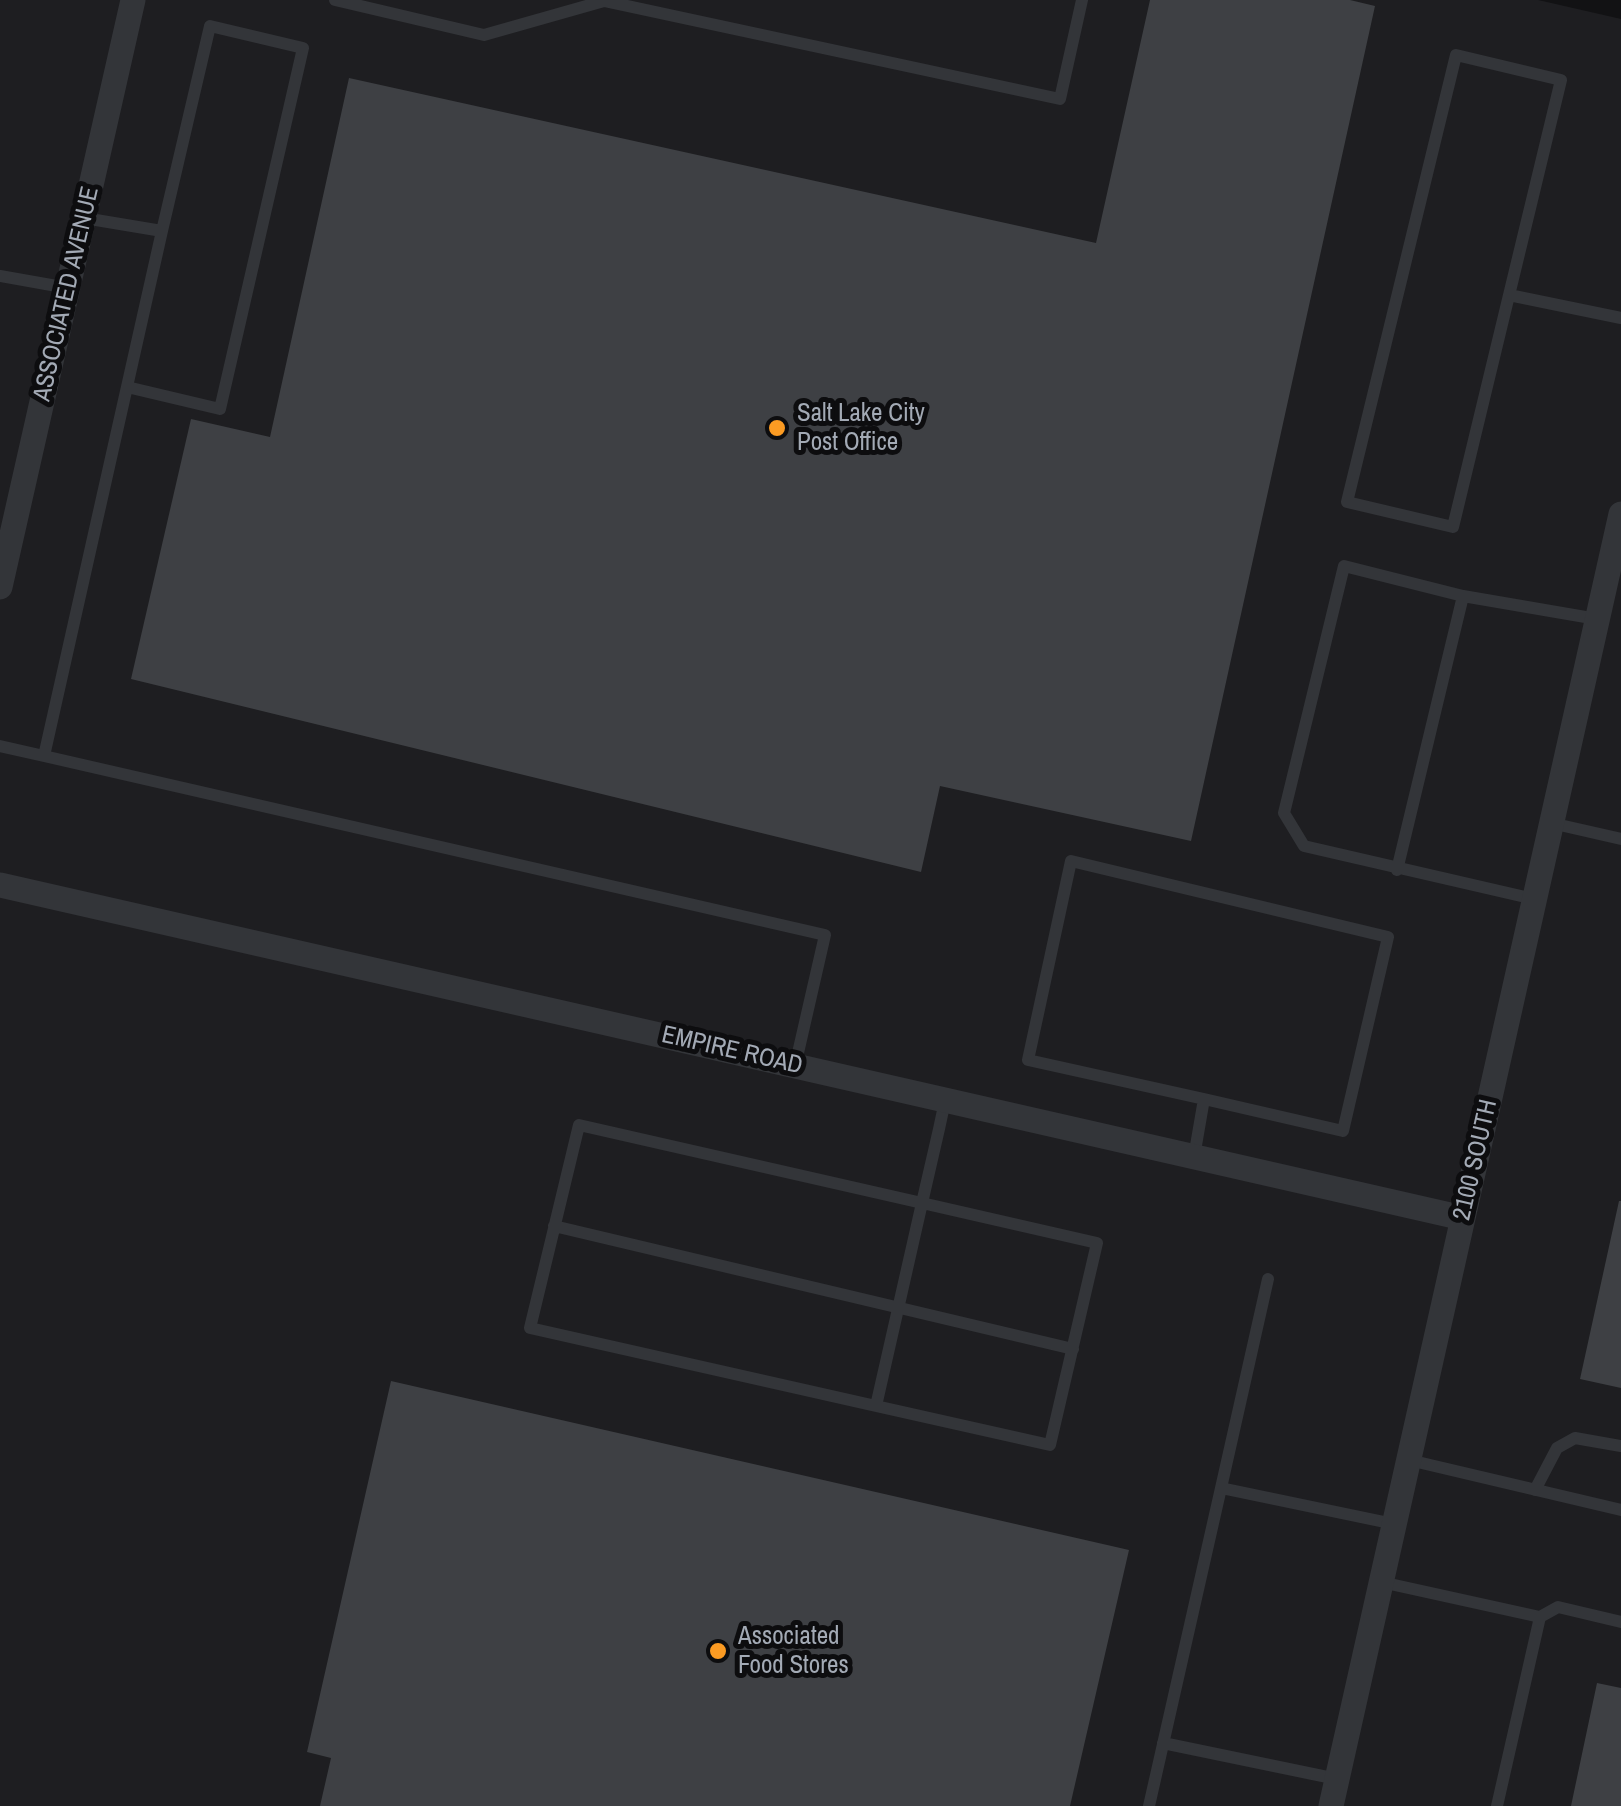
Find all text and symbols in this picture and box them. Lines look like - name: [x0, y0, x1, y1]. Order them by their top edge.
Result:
- street label: ASSOCIATED AVENUE: [28, 184, 106, 404]
- place label: Salt Lake City Post Office: [797, 399, 925, 458]
- marker: Salt Lake City Post Office: [766, 417, 788, 439]
- street label: EMPIRE ROAD: [659, 1020, 805, 1082]
- street label: 2100 SOUTH: [1448, 1097, 1504, 1223]
- place label: Associated Food Stores: [738, 1622, 849, 1681]
- marker: Associated Food Stores: [707, 1640, 729, 1662]

